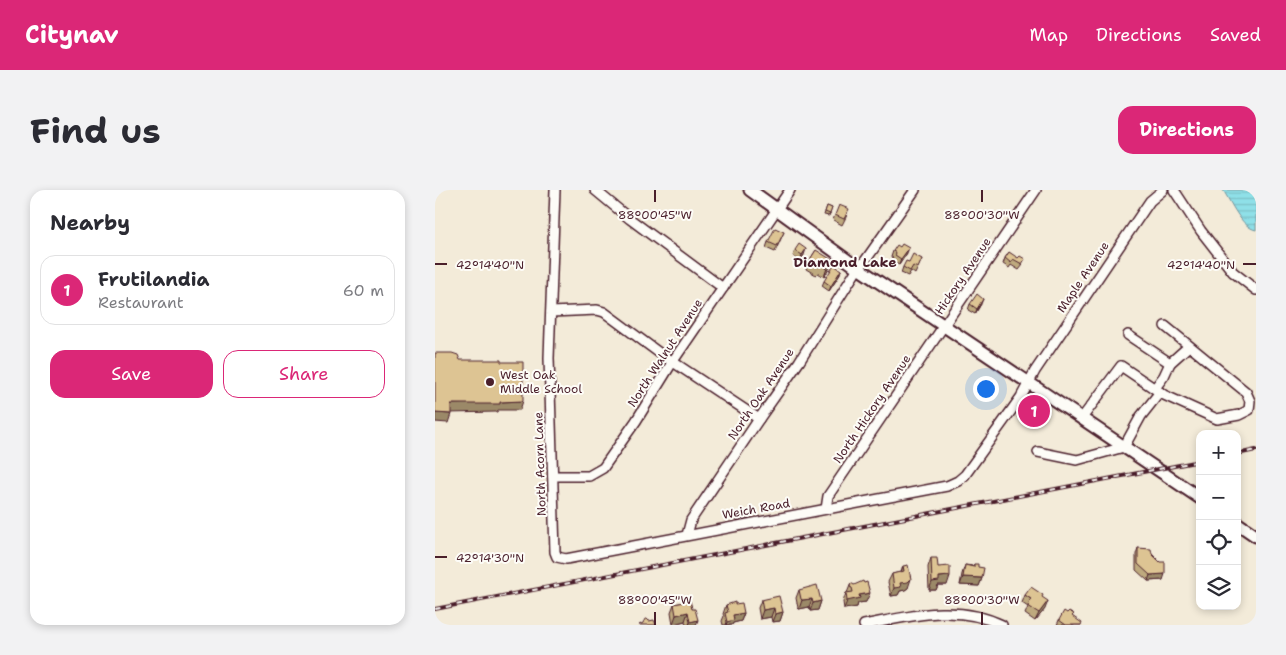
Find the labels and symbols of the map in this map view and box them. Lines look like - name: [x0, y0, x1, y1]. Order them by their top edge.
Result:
- text: 88°00'45"W: [618, 207, 692, 223]
- text: 88°00'30"W: [944, 207, 1020, 223]
- street label: Hickory Avenue: [931, 234, 995, 318]
- street label: Maple Avenue: [1053, 238, 1113, 316]
- district label: Diamond Lake: [793, 253, 897, 271]
- text: 42°14'40"N: [456, 257, 524, 273]
- text: 42°14'40"N: [1167, 257, 1235, 273]
- street label: North Walnut Avenue: [624, 296, 706, 410]
- street label: North Oak Avenue: [724, 345, 798, 443]
- street label: North Hickory Avenue: [830, 351, 914, 466]
- place label: West Oak Middle School: [500, 367, 582, 397]
- marker: West Oak Middle School: [484, 376, 496, 388]
- your location: [973, 376, 999, 402]
- pin: 1: [1018, 392, 1050, 430]
- street label: North Acorn Lane: [530, 411, 550, 516]
- street label: Weich Road: [721, 495, 791, 523]
- text: 42°14'30"N: [456, 550, 524, 566]
- text: 88°00'45"W: [618, 592, 692, 608]
- text: 88°00'30"W: [944, 592, 1020, 608]

